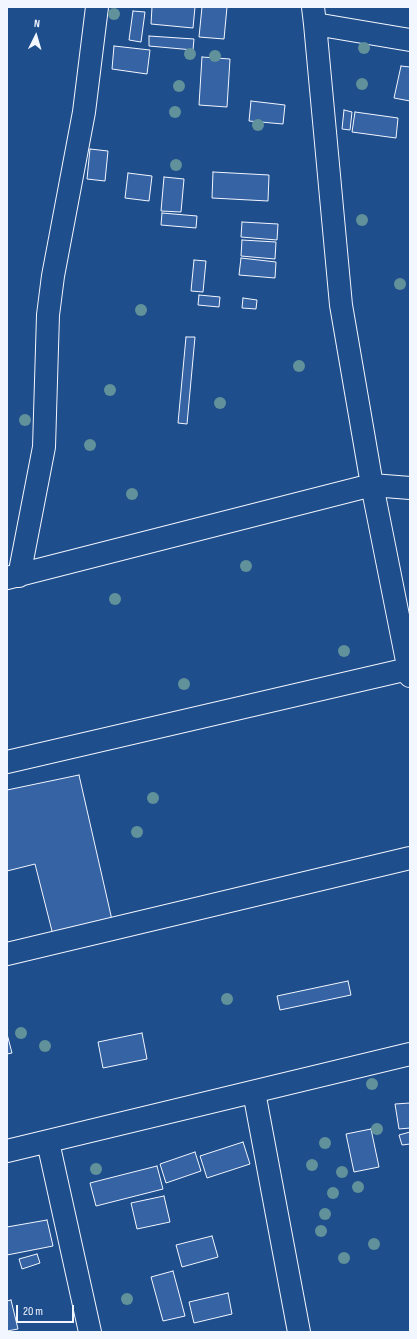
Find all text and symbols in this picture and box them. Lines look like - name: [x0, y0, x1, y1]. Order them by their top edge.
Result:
- north arrow: [16, 16, 56, 56]
- text: N: [34, 17, 41, 30]
- scale bar: [18, 1297, 76, 1323]
- text: 20 m: [23, 1304, 43, 1319]

